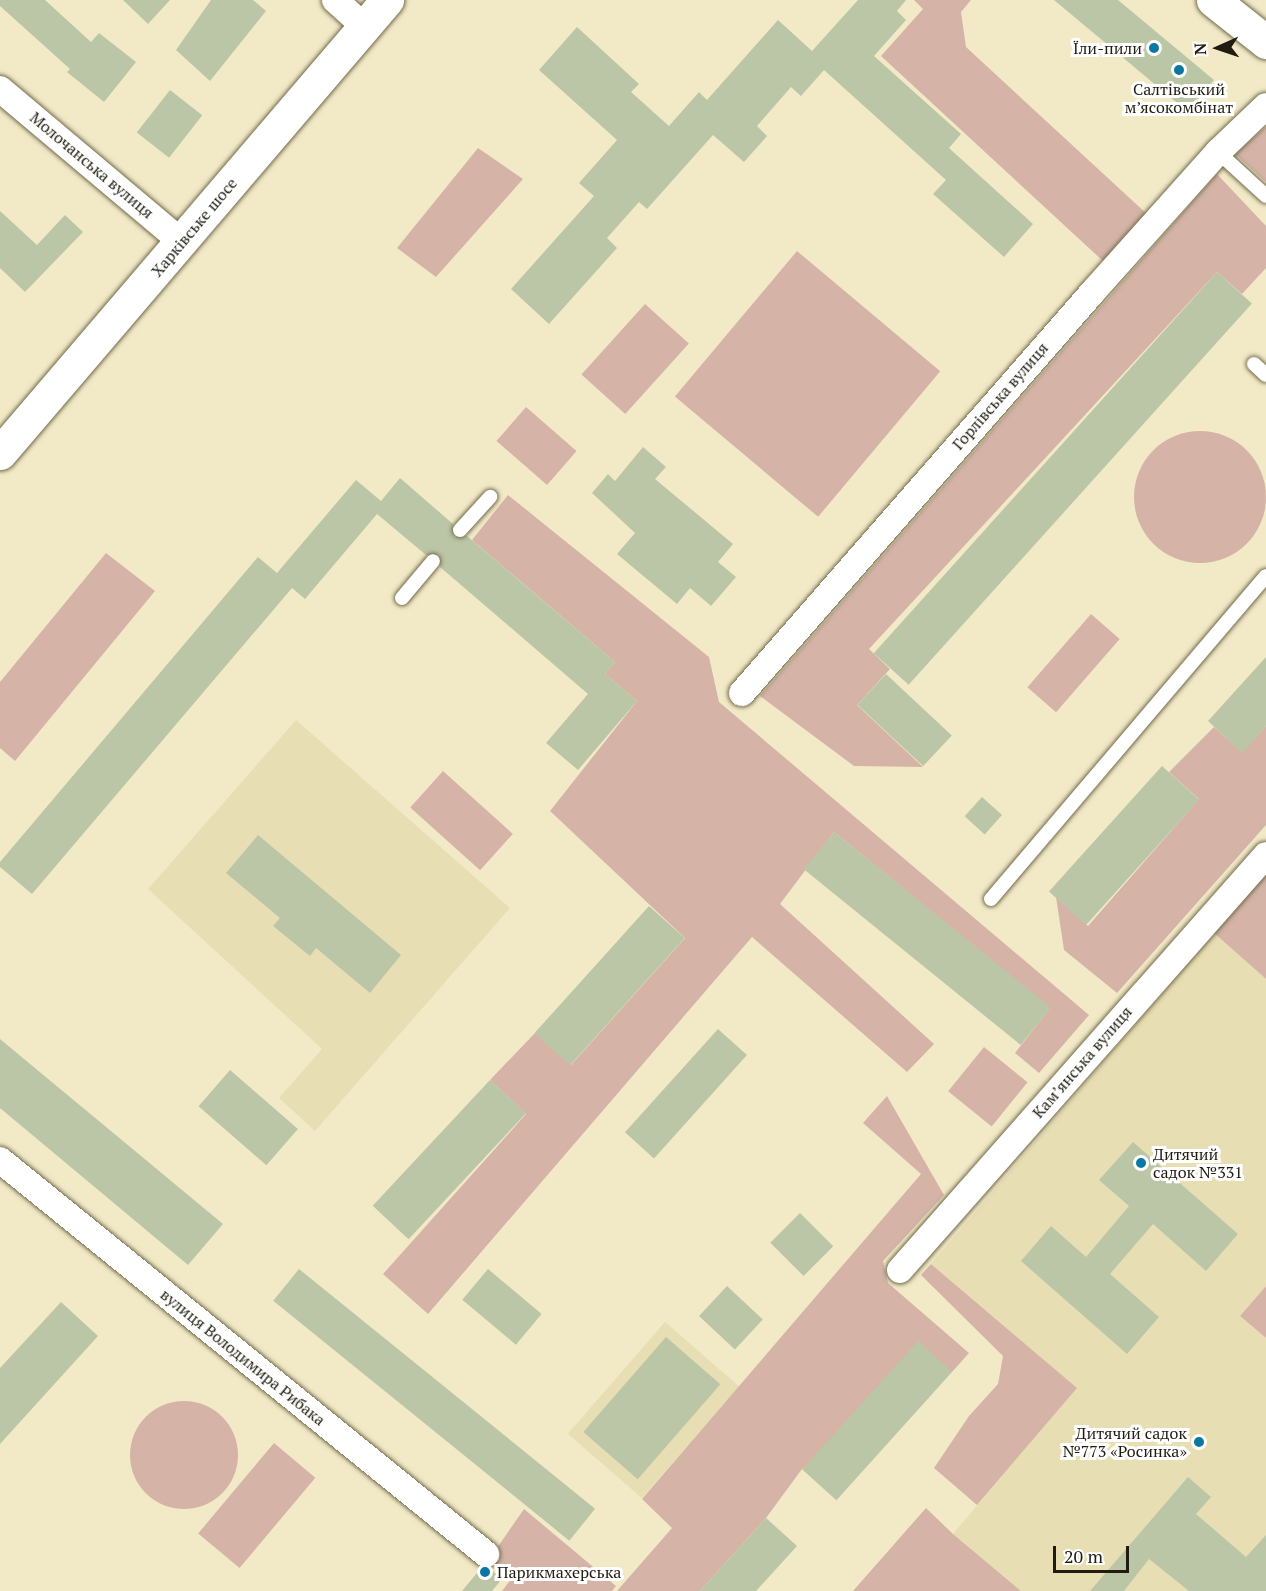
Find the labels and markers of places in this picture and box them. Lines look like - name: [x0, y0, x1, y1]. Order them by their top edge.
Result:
- place label: Їли-пили: [1073, 38, 1142, 58]
- marker: Їли-пили: [1147, 41, 1161, 55]
- marker: Салтівський м’ясокомбінат: [1172, 63, 1186, 77]
- place label: Салтівський м’ясокомбінат: [1125, 79, 1233, 117]
- place label: Дитячий садок №331: [1153, 1144, 1243, 1182]
- marker: Дитячий садок №331: [1134, 1156, 1148, 1170]
- place label: Дитячий садок №773 «Росинка»: [1063, 1423, 1187, 1461]
- marker: Дитячий садок №773 «Росинка»: [1192, 1435, 1206, 1449]
- place label: Парикмахерська: [497, 1562, 621, 1582]
- marker: Парикмахерська: [478, 1565, 492, 1579]

